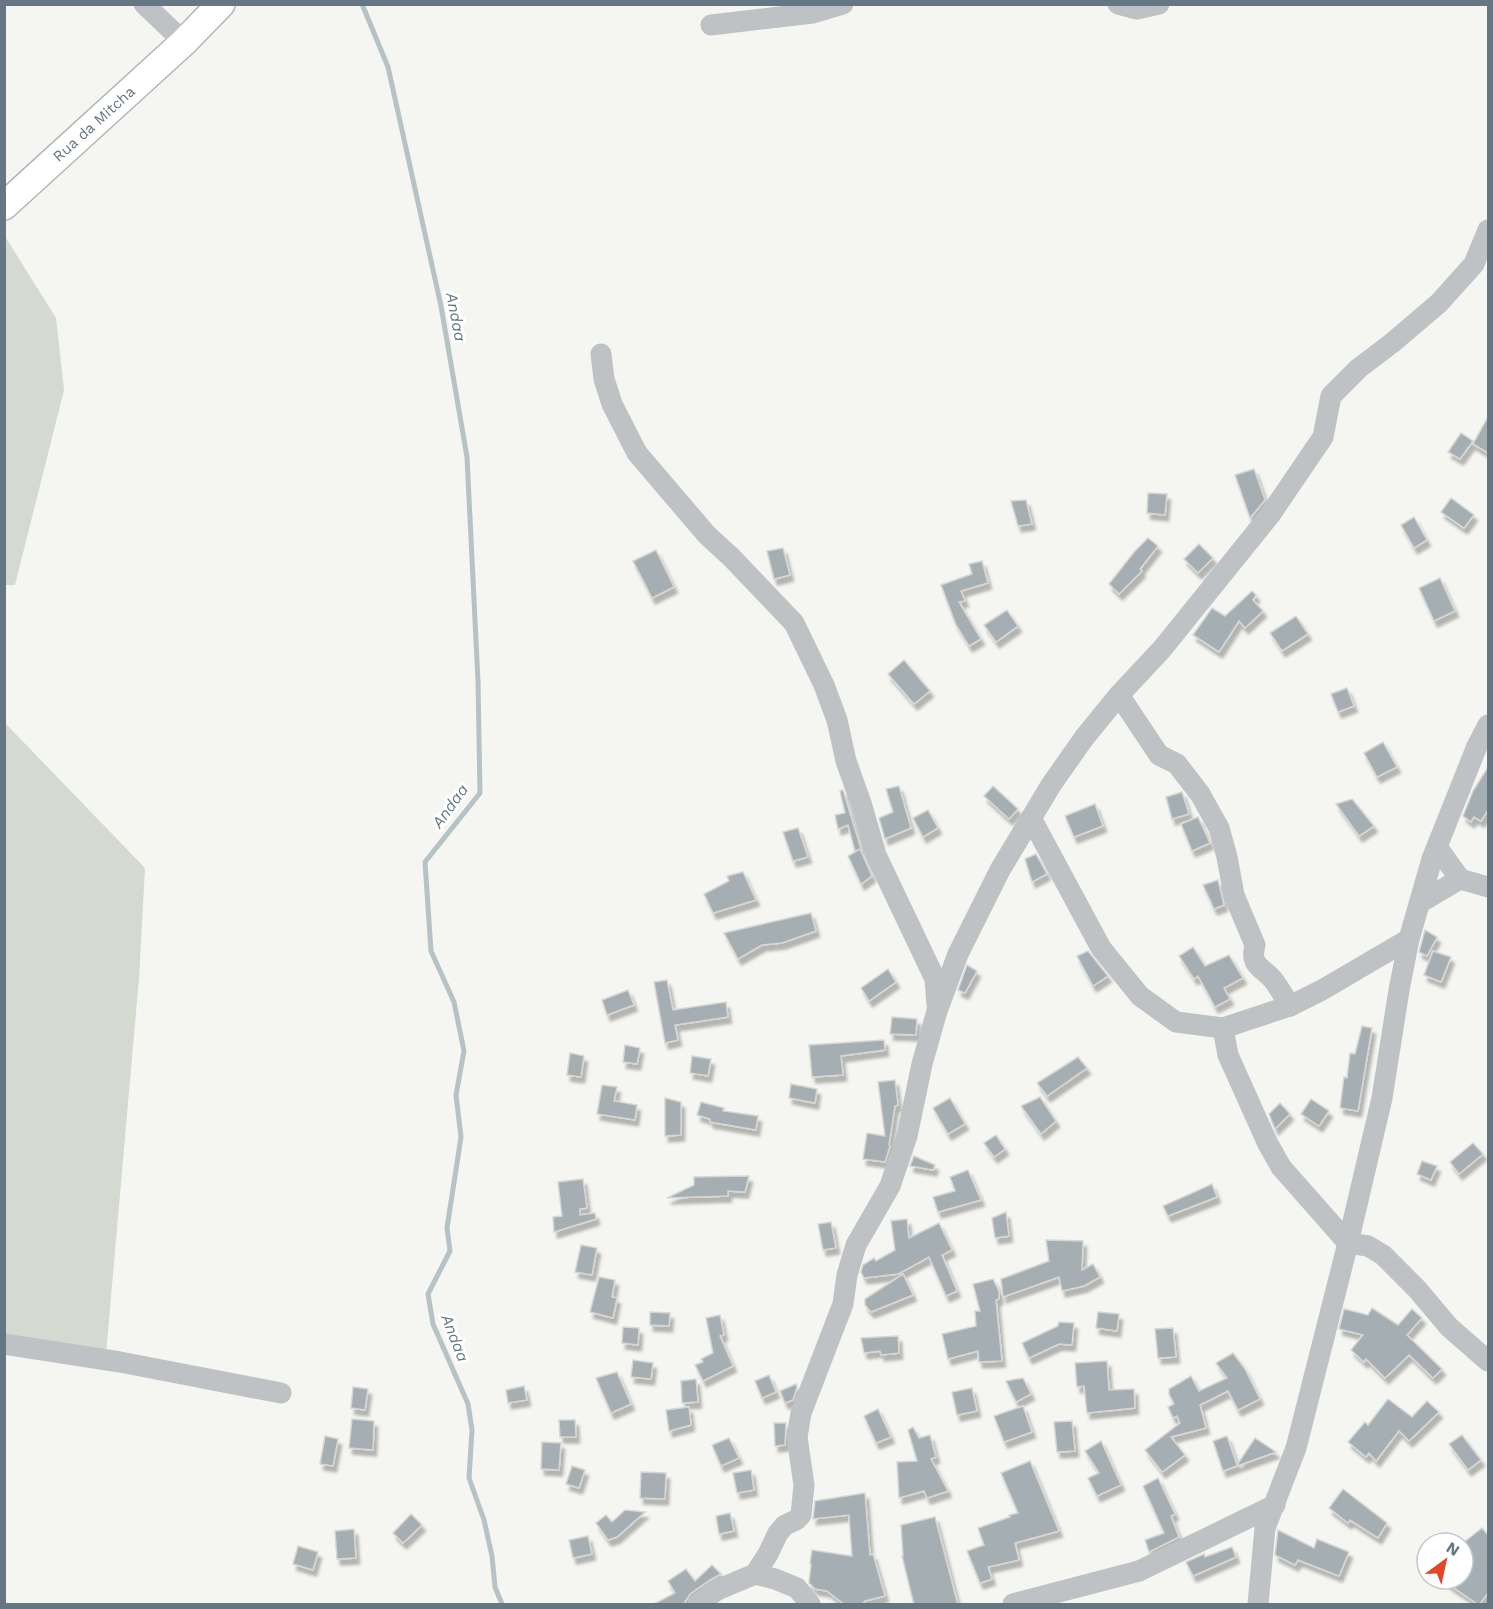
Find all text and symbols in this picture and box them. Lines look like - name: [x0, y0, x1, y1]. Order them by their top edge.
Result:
- street label: Rua da Mitcha: [49, 82, 139, 166]
- water label: Andaa: [442, 290, 470, 343]
- water label: Andaa: [427, 780, 472, 832]
- water label: Andaa: [437, 1311, 473, 1365]
- north arrow: [1415, 1531, 1475, 1591]
- text: N: [1443, 1538, 1463, 1560]

